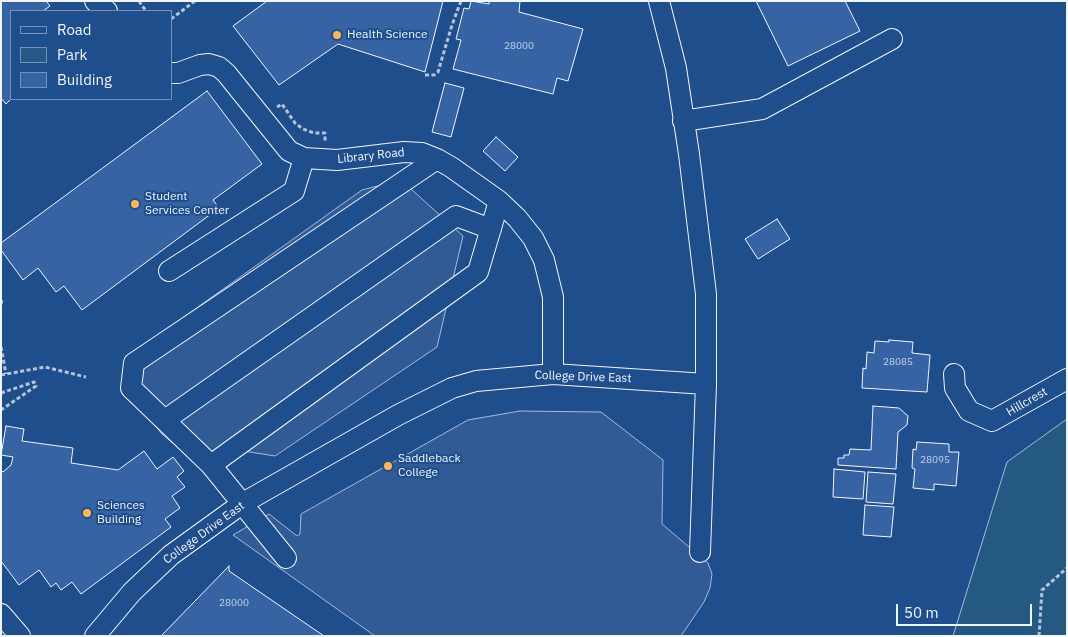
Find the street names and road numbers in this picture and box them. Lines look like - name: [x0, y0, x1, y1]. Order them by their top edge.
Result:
- street label: Library Road: [337, 145, 405, 167]
- street label: College Drive East: [534, 368, 632, 386]
- street label: Hillcrest: [1004, 385, 1050, 419]
- street label: College Drive East: [161, 499, 247, 567]

